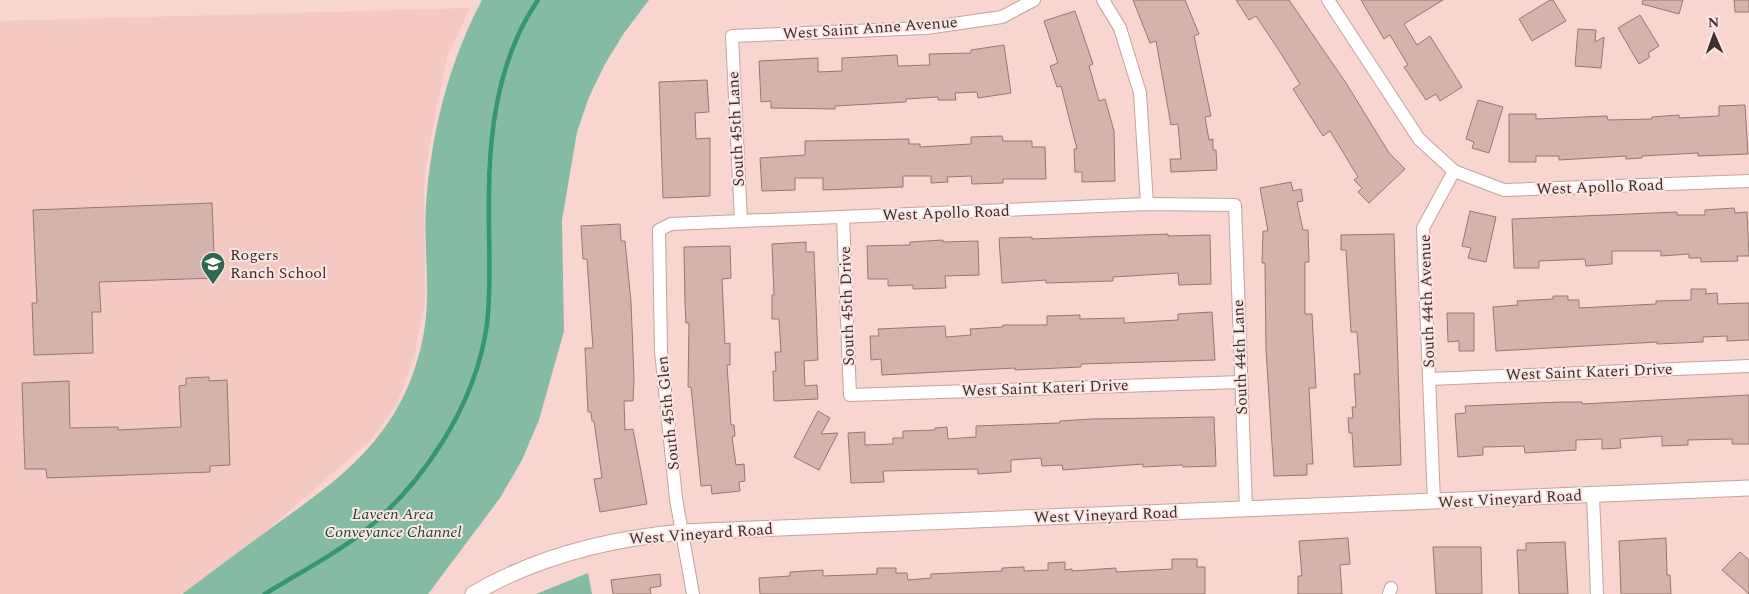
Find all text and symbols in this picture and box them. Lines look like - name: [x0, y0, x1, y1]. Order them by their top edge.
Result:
- street label: West Saint Anne Avenue: [782, 10, 958, 46]
- north arrow: [1689, 10, 1739, 60]
- text: N: [1707, 12, 1720, 33]
- street label: South 45th Lane: [721, 71, 751, 187]
- street label: West Apollo Road: [1536, 173, 1664, 201]
- street label: West Apollo Road: [882, 199, 1010, 227]
- street label: South 44th Avenue: [1413, 234, 1441, 368]
- place label: Rogers Ranch School: [230, 243, 327, 285]
- street label: South 45th Drive: [833, 246, 861, 366]
- school or university icon: Rogers Ranch School: [200, 251, 226, 285]
- street label: South 44th Lane: [1226, 299, 1254, 415]
- street label: South 45th Glen: [650, 355, 686, 471]
- street label: West Saint Kateri Drive: [1505, 357, 1673, 387]
- street label: West Saint Kateri Drive: [961, 373, 1129, 403]
- street label: West Vineyard Road: [1437, 483, 1583, 515]
- street label: West Vineyard Road: [1033, 500, 1179, 530]
- park label: Laveen Area Conveyance Channel: [324, 502, 462, 544]
- street label: West Vineyard Road: [628, 517, 774, 551]

